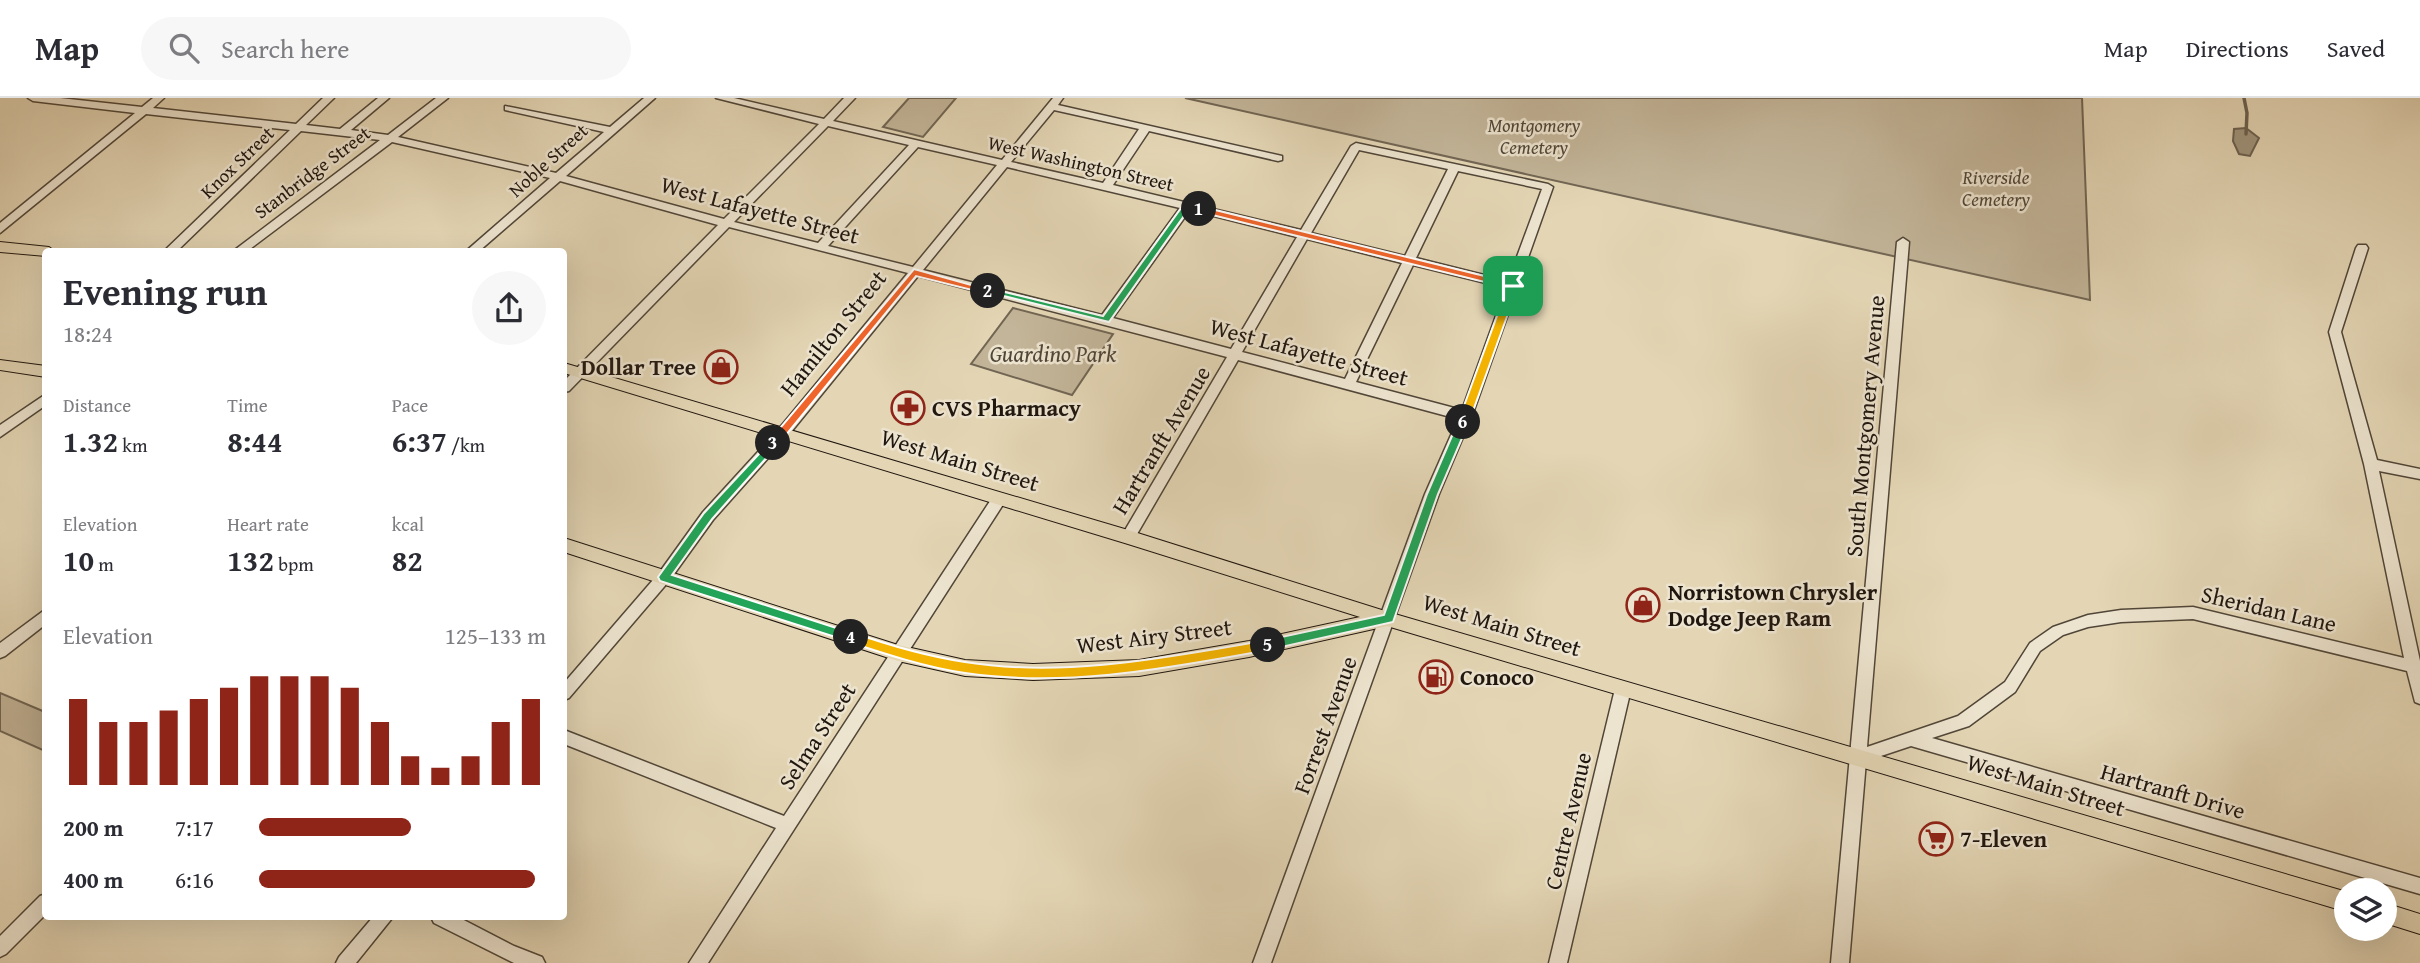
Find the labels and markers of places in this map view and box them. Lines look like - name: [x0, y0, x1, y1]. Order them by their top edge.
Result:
- pin: 1: [1182, 192, 1216, 226]
- pin: [1483, 256, 1543, 316]
- pin: 2: [970, 274, 1006, 308]
- shop icon: Dollar Tree: [702, 348, 740, 386]
- place label: Dollar Tree: [581, 350, 696, 383]
- pharmacy icon: CVS Pharmacy: [889, 389, 927, 427]
- place label: CVS Pharmacy: [932, 391, 1081, 424]
- pin: 6: [1446, 404, 1480, 440]
- pin: 3: [756, 426, 790, 460]
- place label: Norristown Chrysler Dodge Jeep Ram: [1668, 575, 1878, 634]
- shop icon: Norristown Chrysler Dodge Jeep Ram: [1624, 586, 1662, 624]
- pin: 4: [834, 620, 868, 654]
- pin: 5: [1250, 628, 1286, 662]
- fuel station icon: Conoco: [1417, 658, 1455, 696]
- place label: Conoco: [1460, 660, 1534, 693]
- supermarket icon: 7-Eleven: [1917, 820, 1955, 858]
- place label: 7-Eleven: [1960, 822, 2048, 855]

